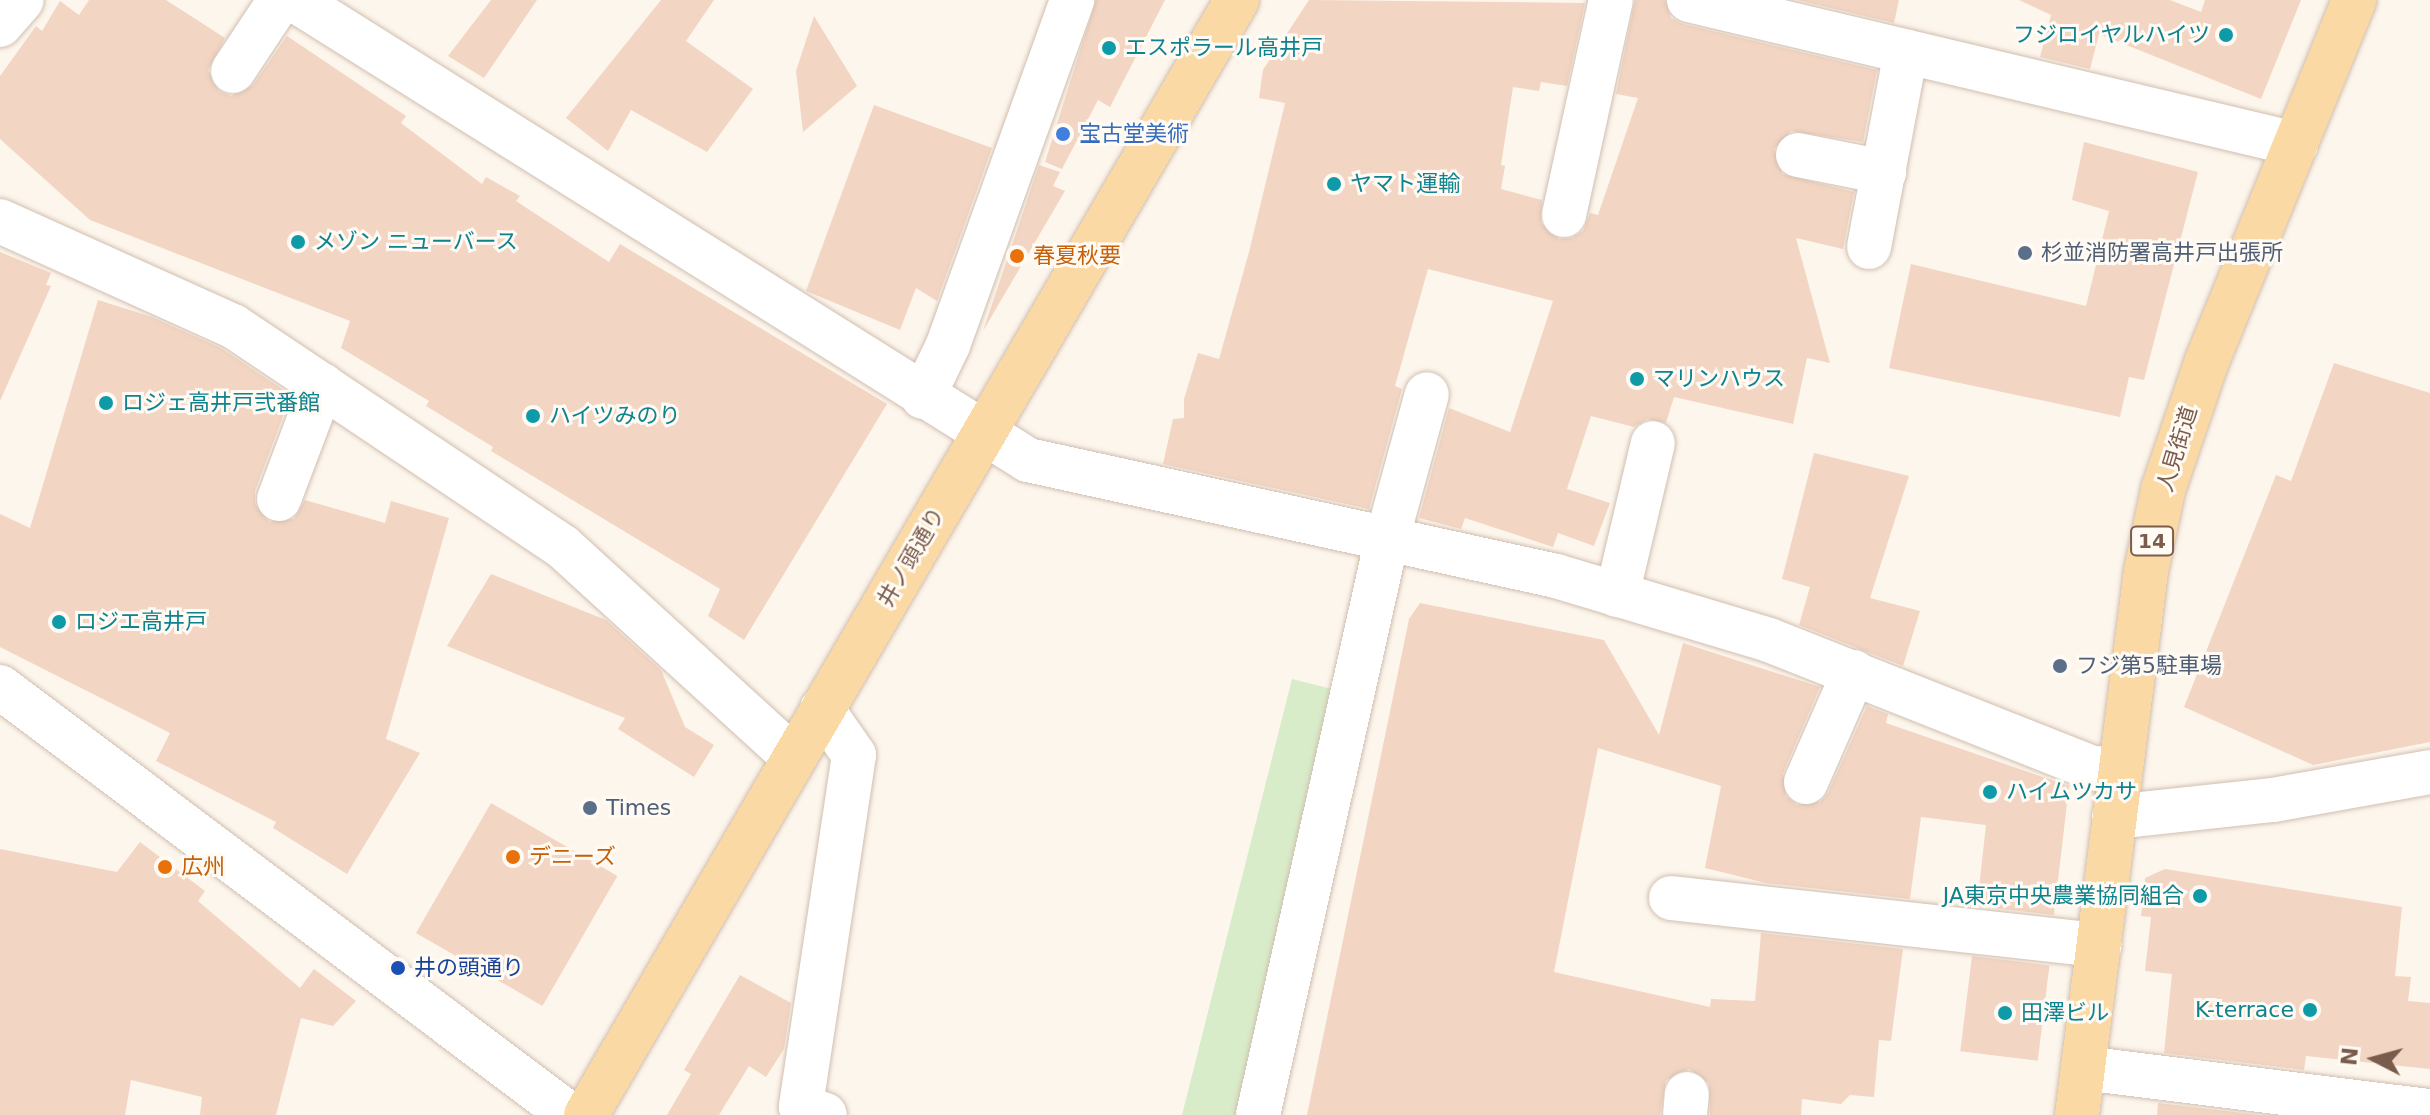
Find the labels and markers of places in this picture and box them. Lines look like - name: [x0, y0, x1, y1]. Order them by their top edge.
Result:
- place label: フジロイヤルハイツ: [2012, 22, 2210, 48]
- marker: フジロイヤルハイツ: [2217, 26, 2235, 44]
- place label: エスポラール高井戸: [1125, 35, 1323, 61]
- marker: エスポラール高井戸: [1100, 39, 1118, 57]
- place label: 宝古堂美術: [1079, 121, 1189, 147]
- marker: 宝古堂美術: [1054, 125, 1072, 143]
- place label: ヤマト運輸: [1350, 171, 1460, 197]
- marker: ヤマト運輸: [1325, 175, 1343, 193]
- place label: メゾン ニューバース: [314, 229, 519, 255]
- marker: メゾン ニューバース: [289, 233, 307, 251]
- place label: 杉並消防署高井戸出張所: [2041, 240, 2283, 266]
- place label: 春夏秋要: [1033, 243, 1121, 269]
- marker: 杉並消防署高井戸出張所: [2016, 244, 2034, 262]
- marker: 春夏秋要: [1008, 247, 1026, 265]
- place label: マリンハウス: [1653, 366, 1785, 392]
- marker: マリンハウス: [1628, 370, 1646, 388]
- place label: ロジェ高井戸弐番館: [122, 390, 320, 416]
- marker: ロジェ高井戸弐番館: [97, 394, 115, 412]
- place label: ハイツみのり: [549, 403, 681, 429]
- marker: ハイツみのり: [524, 407, 542, 425]
- place label: ロジエ高井戸: [75, 609, 207, 635]
- marker: ロジエ高井戸: [50, 613, 68, 631]
- place label: フジ第5駐車場: [2076, 653, 2222, 679]
- marker: フジ第5駐車場: [2051, 657, 2069, 675]
- place label: ハイムツカサ: [2006, 779, 2138, 805]
- marker: ハイムツカサ: [1981, 783, 1999, 801]
- place label: Times: [606, 795, 671, 821]
- marker: Times: [581, 799, 599, 817]
- place label: デニーズ: [529, 844, 617, 870]
- marker: デニーズ: [504, 848, 522, 866]
- place label: 広州: [181, 854, 225, 880]
- marker: 広州: [156, 858, 174, 876]
- place label: JA東京中央農業協同組合: [1943, 883, 2184, 909]
- marker: JA東京中央農業協同組合: [2191, 887, 2209, 905]
- place label: 井の頭通り: [414, 955, 524, 981]
- marker: 井の頭通り: [389, 959, 407, 977]
- place label: K-terrace: [2195, 997, 2294, 1023]
- place label: 田澤ビル: [2021, 1000, 2109, 1026]
- marker: K-terrace: [2301, 1001, 2319, 1019]
- marker: 田澤ビル: [1996, 1004, 2014, 1022]

